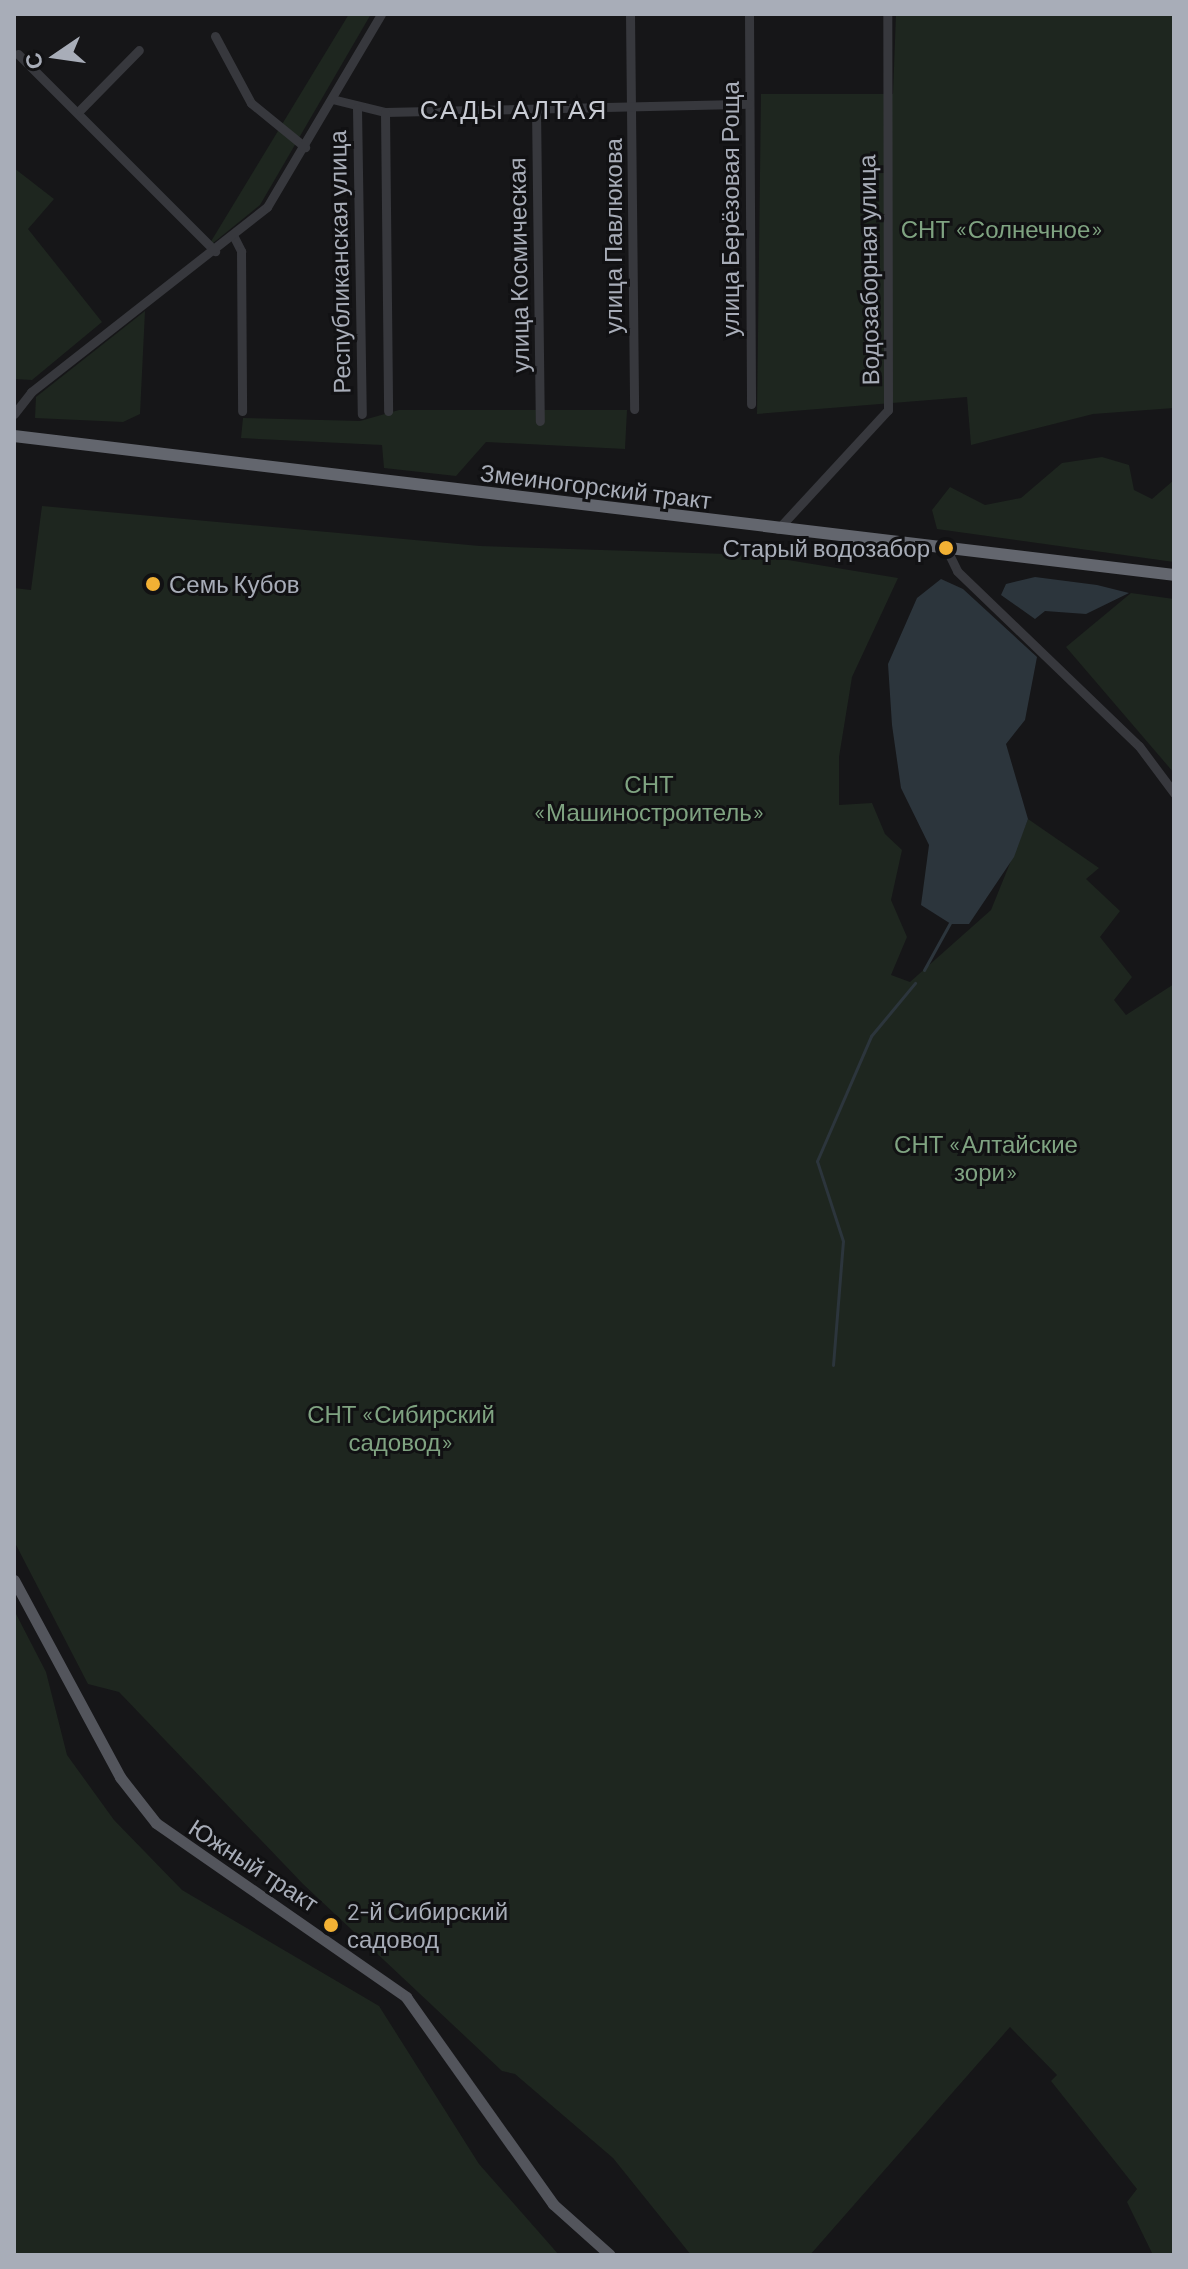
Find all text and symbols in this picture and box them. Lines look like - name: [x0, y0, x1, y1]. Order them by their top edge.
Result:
- north arrow: [16, 16, 96, 96]
- text: С: [18, 51, 47, 72]
- street label: улица Берёзовая Роща: [716, 81, 744, 337]
- district label: САДЫ АЛТАЯ: [420, 93, 608, 125]
- street label: Республиканская улица: [322, 130, 356, 394]
- street label: улица Павлюкова: [599, 138, 627, 334]
- street label: Водозаборная улица: [852, 154, 884, 386]
- street label: улица Космическая: [502, 157, 534, 373]
- park label: СНТ «Солнечное»: [901, 215, 1103, 243]
- street label: Змеиногорский тракт: [479, 458, 713, 514]
- place label: Старый водозабор: [723, 534, 930, 562]
- marker: Старый водозабор: [937, 539, 955, 557]
- place label: Семь Кубов: [169, 570, 300, 598]
- marker: Семь Кубов: [144, 575, 162, 593]
- park label: СНТ «Машиностроитель»: [533, 770, 765, 826]
- park label: СНТ «Алтайские зори»: [894, 1130, 1078, 1186]
- park label: СНТ «Сибирский садовод»: [307, 1400, 495, 1456]
- street label: Южный тракт: [184, 1812, 324, 1918]
- place label: 2-й Сибирский садовод: [347, 1897, 508, 1953]
- marker: 2-й Сибирский садовод: [322, 1916, 340, 1934]

